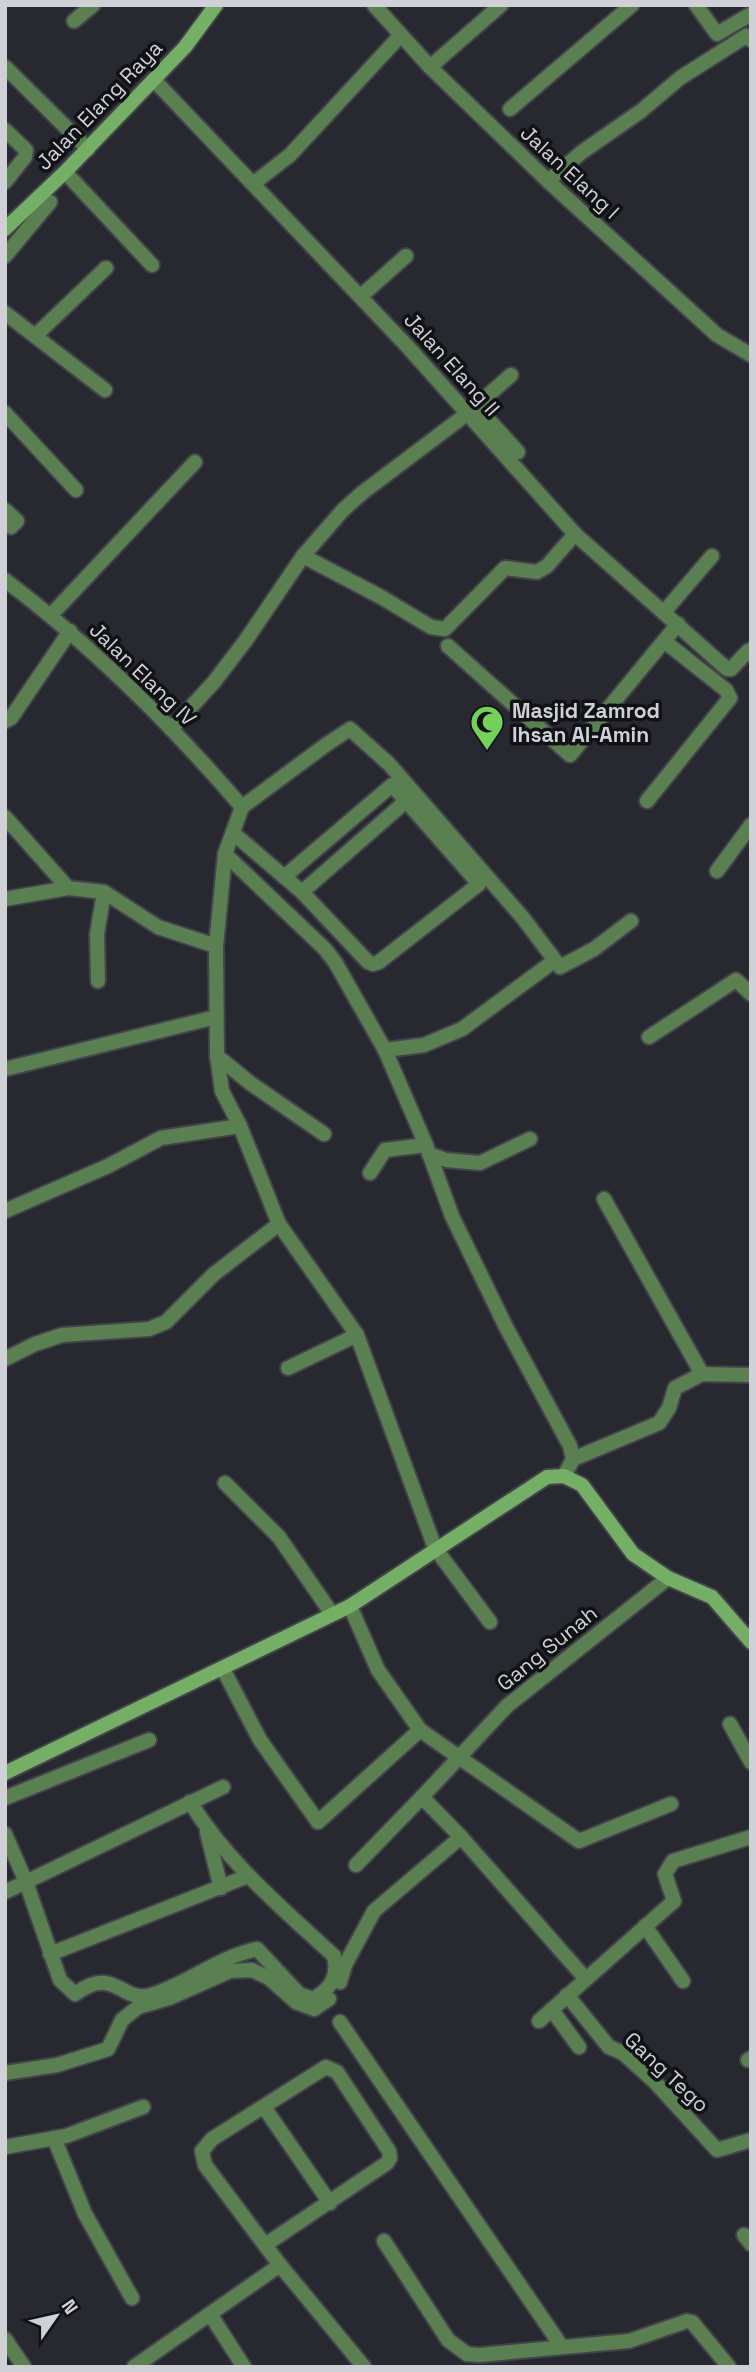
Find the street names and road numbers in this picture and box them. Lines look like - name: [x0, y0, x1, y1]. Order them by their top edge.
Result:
- street label: Jalan Elang Raya: [30, 34, 168, 176]
- street label: Jalan Elang I: [515, 119, 625, 225]
- street label: Jalan Elang II: [398, 306, 506, 422]
- street label: Jalan Elang IV: [84, 616, 202, 732]
- street label: Gang Sunah: [491, 1599, 603, 1697]
- street label: Gang Tego: [619, 2026, 715, 2118]

